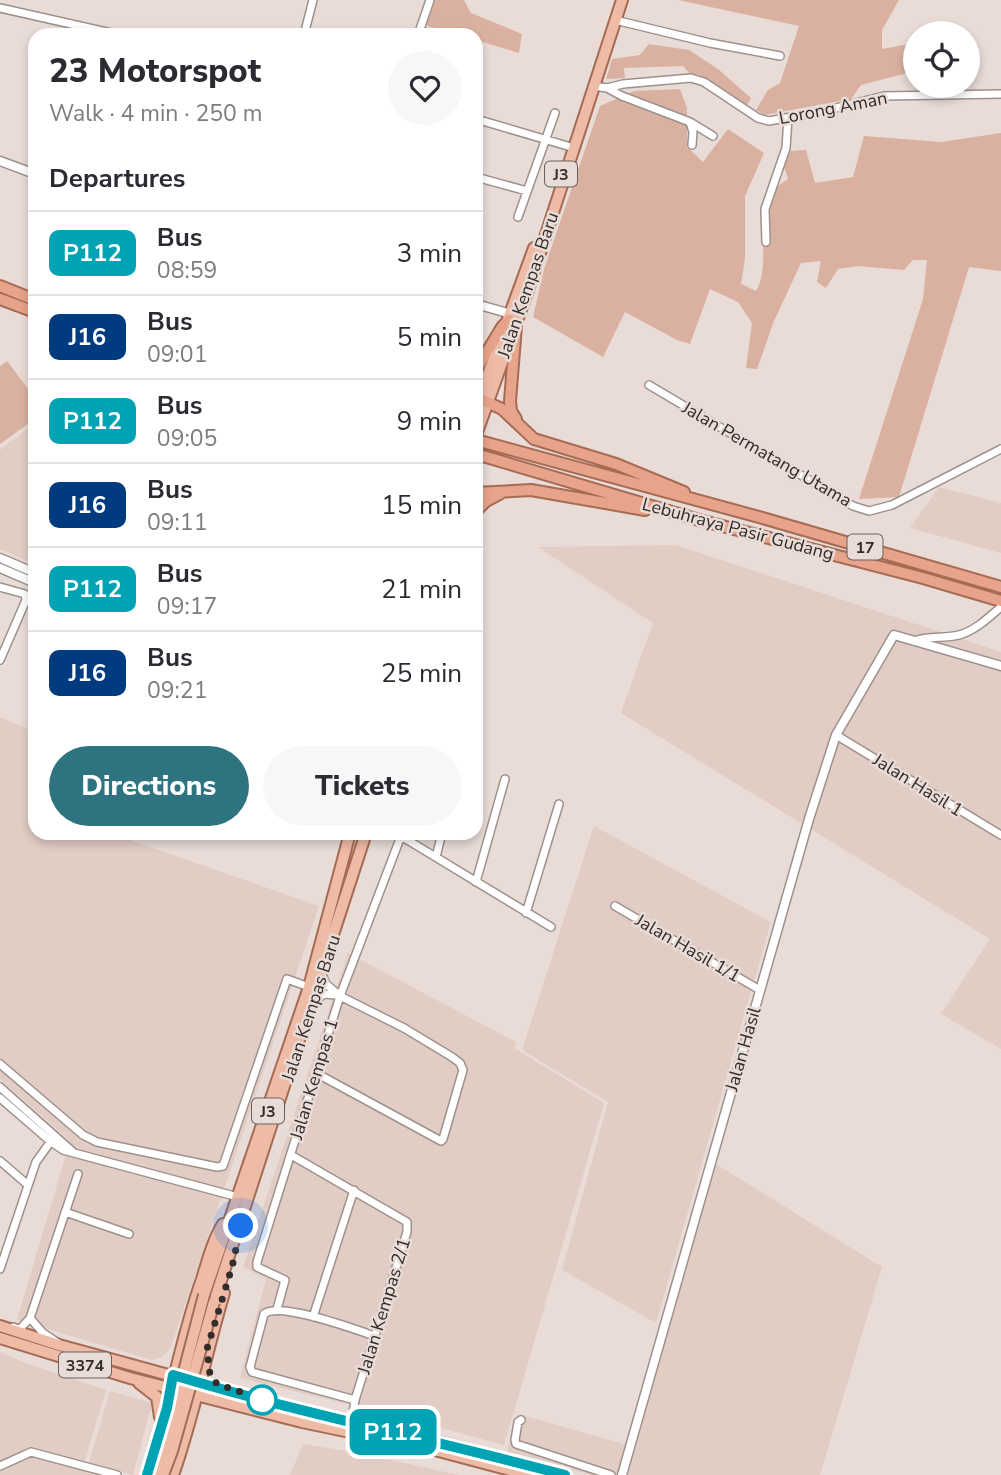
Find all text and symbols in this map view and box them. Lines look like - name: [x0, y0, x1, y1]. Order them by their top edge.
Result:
- map controls: [903, 21, 980, 98]
- button: locate: [903, 21, 980, 98]
- text: 23 Motorspot: [49, 49, 261, 94]
- button: heart: [388, 51, 462, 125]
- street label: Lorong Aman: [777, 86, 889, 130]
- text: Walk · 4 min · 250 m: [49, 98, 262, 129]
- text: Departures: [49, 161, 185, 196]
- road number: J3: [545, 162, 577, 186]
- street label: Jalan Kempas Baru: [491, 209, 564, 362]
- text: Bus: [157, 220, 203, 255]
- text: 3 min: [397, 236, 462, 271]
- text: P112: [63, 237, 122, 269]
- text: 08:59: [157, 255, 217, 286]
- text: Bus: [147, 304, 193, 339]
- text: 5 min: [397, 320, 462, 355]
- text: J16: [69, 321, 106, 353]
- text: 09:01: [147, 339, 207, 370]
- text: Bus: [157, 388, 203, 423]
- street label: Jalan Permatang Utama: [677, 395, 856, 512]
- text: 9 min: [397, 404, 462, 439]
- text: P112: [63, 405, 122, 437]
- text: 09:05: [157, 423, 217, 454]
- text: Bus: [147, 472, 193, 507]
- text: 15 min: [381, 488, 462, 523]
- text: J16: [69, 489, 106, 521]
- street label: Lebuhraya Pasir Gudang: [640, 492, 836, 566]
- text: 09:11: [147, 507, 207, 538]
- road number: 17: [848, 534, 882, 560]
- text: Bus: [157, 556, 203, 591]
- text: 21 min: [381, 572, 462, 607]
- text: P112: [63, 573, 122, 605]
- text: 09:17: [157, 591, 217, 622]
- text: Bus: [147, 640, 193, 675]
- text: 25 min: [381, 656, 462, 691]
- text: J16: [69, 657, 106, 689]
- text: 09:21: [147, 675, 207, 706]
- button: Directions: [49, 746, 249, 826]
- button: Tickets: [263, 746, 462, 826]
- street label: Jalan Hasil 1: [868, 747, 968, 822]
- street label: Jalan Hasil 1/1: [630, 908, 745, 988]
- street label: Jalan Kempas Baru: [276, 932, 346, 1085]
- street label: Jalan Hasil: [719, 1003, 767, 1095]
- street label: Jalan Kempas 1: [284, 1016, 344, 1143]
- road number: J3: [252, 1098, 284, 1124]
- your location: [223, 1208, 258, 1243]
- street label: Jalan Kempas 2/1: [352, 1235, 416, 1378]
- road number: 3374: [59, 1352, 111, 1378]
- unlabelled marker: [247, 1385, 277, 1415]
- line badge: P112: [344, 1409, 442, 1455]
- text: P112: [364, 1416, 422, 1448]

